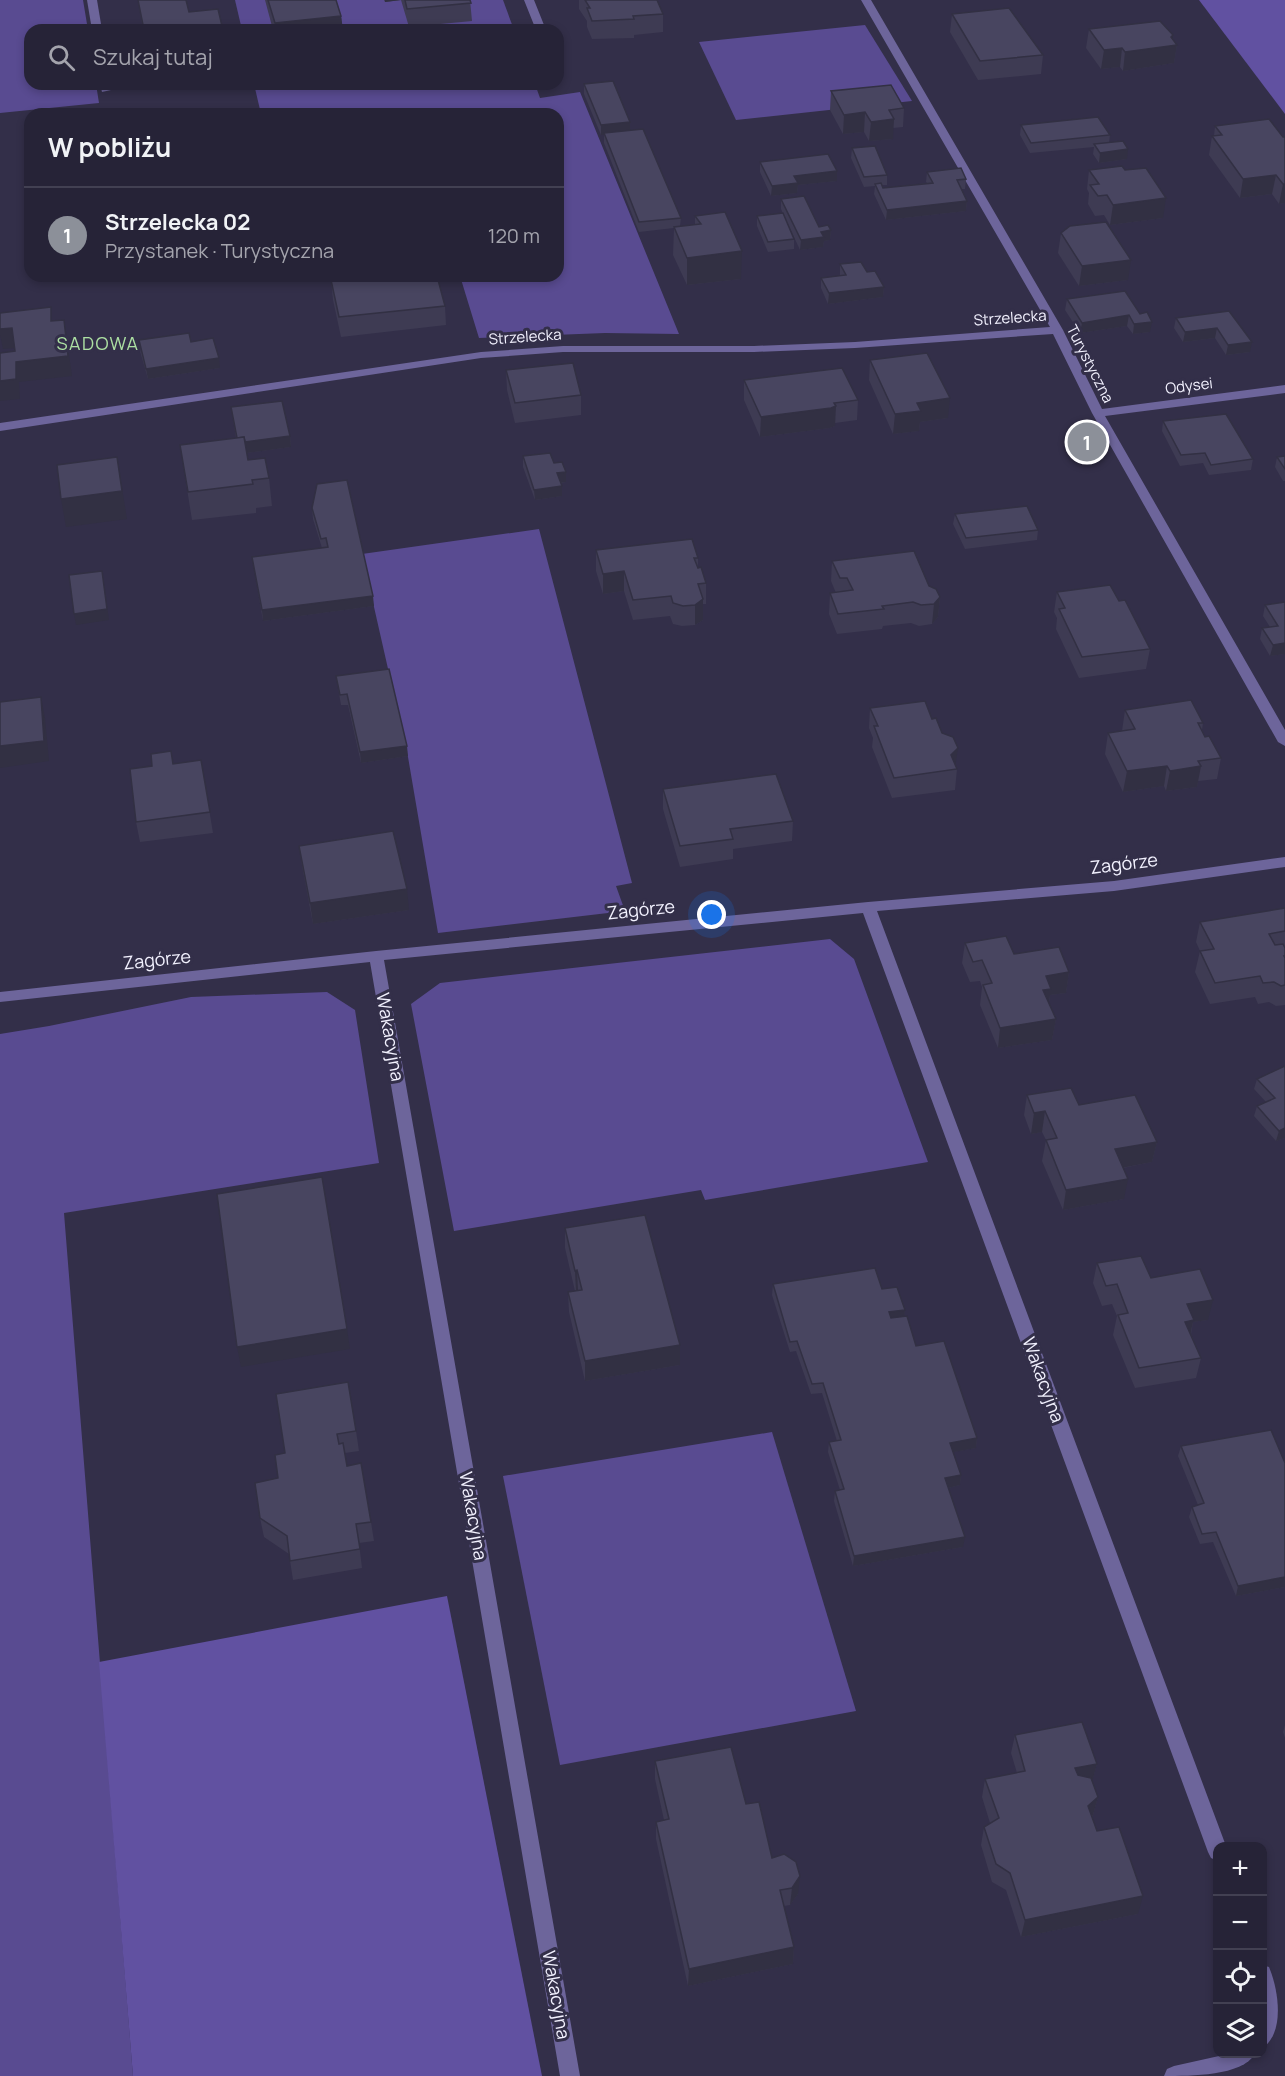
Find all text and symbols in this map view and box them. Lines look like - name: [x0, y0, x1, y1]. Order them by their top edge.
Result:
- search box: [24, 24, 564, 90]
- icon: search: [45, 41, 78, 74]
- text: Szukaj tutaj: [93, 42, 213, 72]
- text: W pobliżu: [48, 129, 171, 165]
- text: Strzelecka 02: [105, 207, 250, 237]
- text: 1: [63, 222, 72, 249]
- text: 120 m: [488, 222, 540, 249]
- text: Przystanek · Turystyczna: [105, 237, 334, 264]
- street label: Strzelecka: [973, 304, 1047, 331]
- street label: Turystyczna: [1062, 321, 1119, 406]
- street label: Strzelecka: [488, 323, 562, 350]
- district label: SADOWA: [56, 331, 140, 355]
- street label: Odysei: [1164, 372, 1214, 399]
- pin: 1: [1068, 420, 1106, 464]
- street label: Zagórze: [1089, 847, 1159, 879]
- street label: Zagórze: [606, 894, 676, 925]
- your location: [697, 900, 726, 929]
- street label: Zagórze: [122, 944, 192, 975]
- street label: Wakacyjna: [371, 991, 411, 1083]
- street label: Wakacyjna: [1017, 1334, 1070, 1426]
- street label: Wakacyjna: [454, 1470, 494, 1562]
- map controls: [1213, 1842, 1267, 2058]
- button: +: [1213, 1842, 1267, 1896]
- button: −: [1213, 1896, 1267, 1950]
- street label: Wakacyjna: [537, 1949, 577, 2041]
- button: locate: [1213, 1950, 1267, 2004]
- button: layers: [1213, 2004, 1267, 2058]

